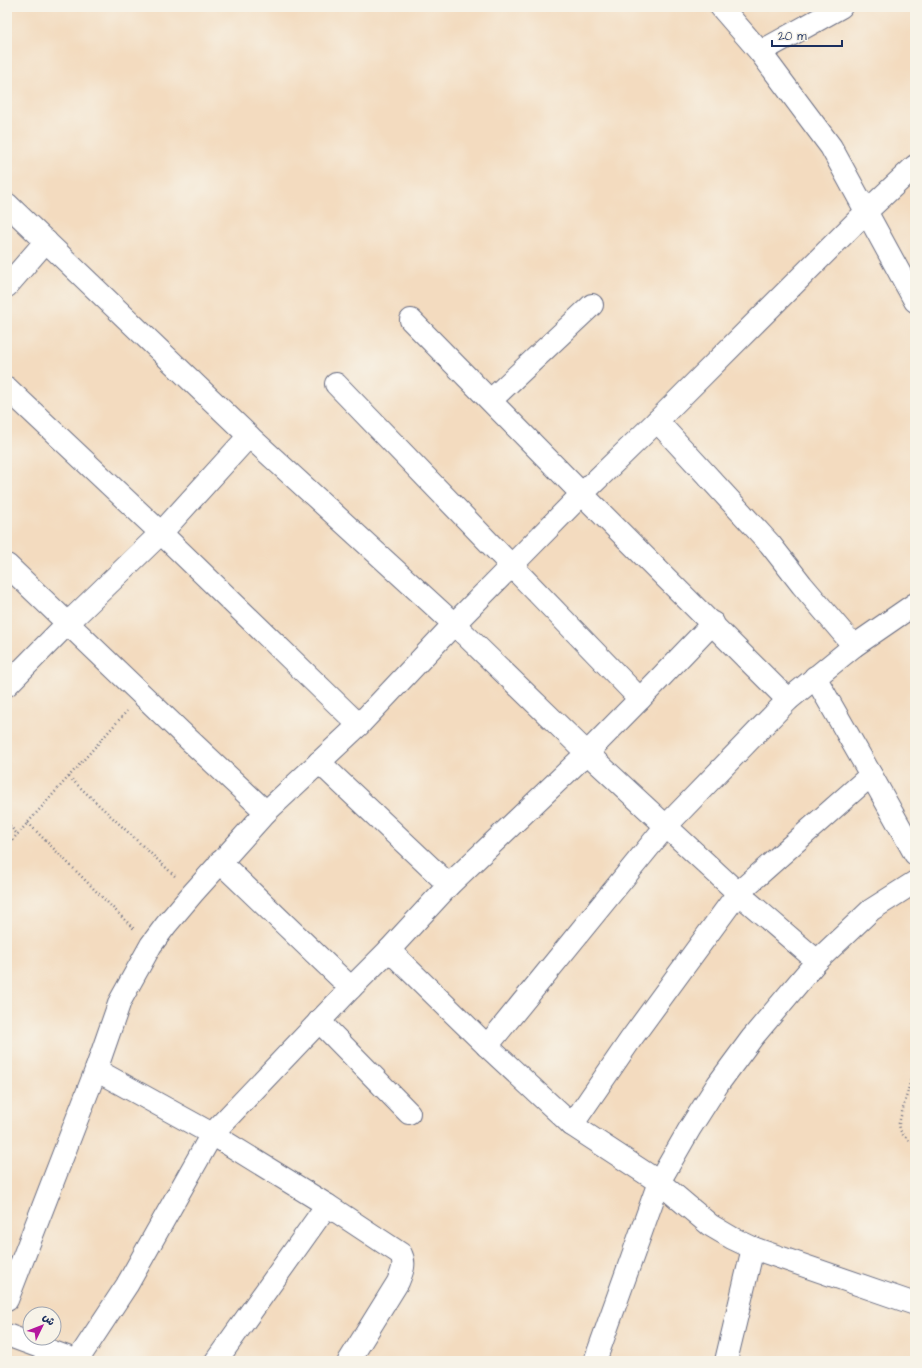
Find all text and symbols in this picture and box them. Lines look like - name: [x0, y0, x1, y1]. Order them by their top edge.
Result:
- scale bar: [772, 22, 842, 48]
- text: 20 m: [778, 28, 807, 45]
- north arrow: [22, 1306, 62, 1346]
- text: ش: [39, 1310, 59, 1329]

